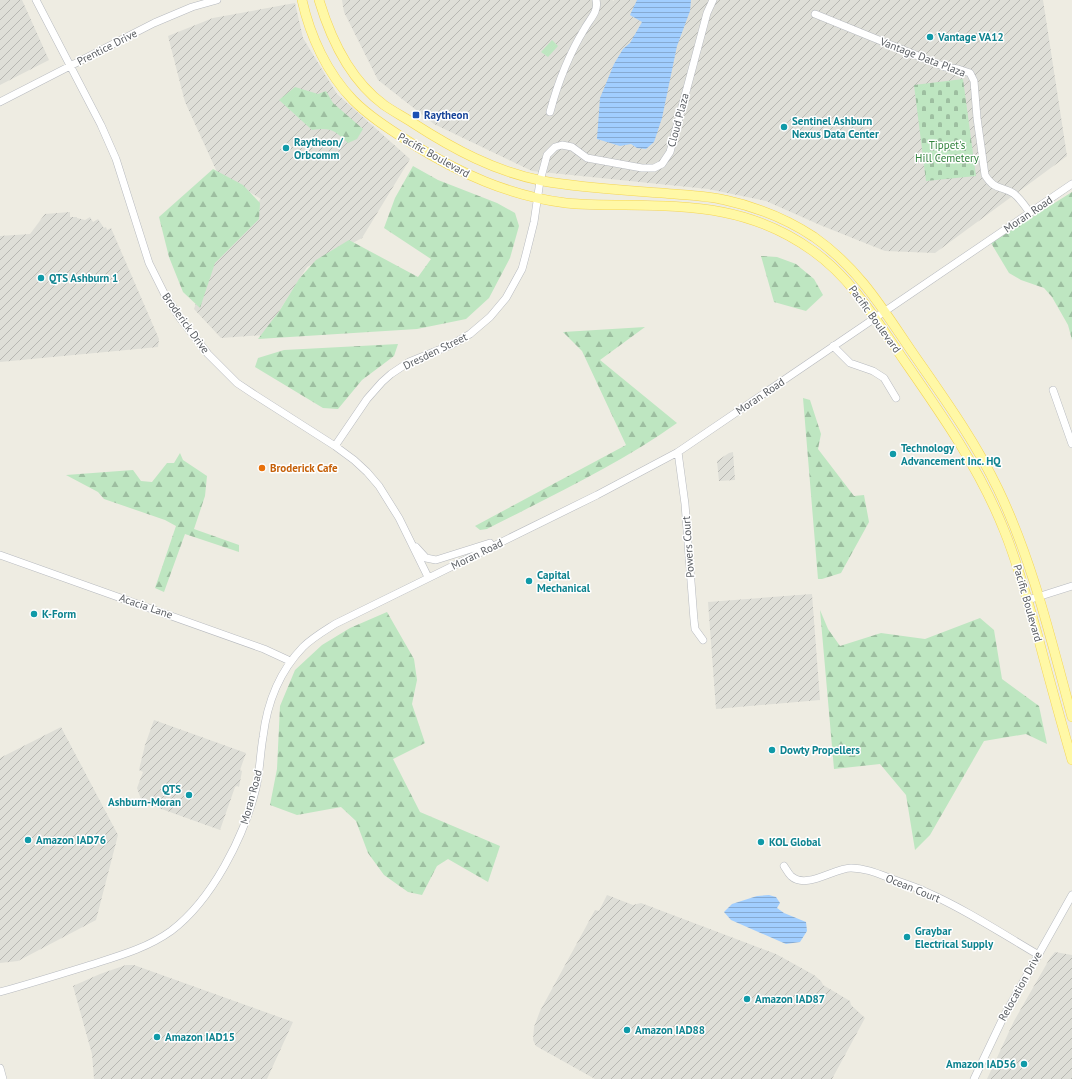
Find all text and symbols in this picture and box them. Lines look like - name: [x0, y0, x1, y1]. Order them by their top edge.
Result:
- street label: Prentice Drive: [75, 26, 140, 68]
- place label: Vantage VA12: [937, 30, 1004, 44]
- marker: Vantage VA12: [925, 32, 935, 42]
- street label: Vantage Data Plaza: [877, 34, 968, 80]
- street label: Cloud Plaza: [664, 91, 692, 149]
- place label: Raytheon: [424, 108, 468, 122]
- marker: Raytheon: [411, 110, 421, 120]
- place label: Sentinel Ashburn Nexus Data Center: [792, 114, 879, 141]
- marker: Sentinel Ashburn Nexus Data Center: [779, 122, 789, 132]
- street label: Pacific Boulevard: [396, 130, 472, 181]
- place label: Raytheon/ Orbcomm: [294, 135, 343, 162]
- park label: Tippet's Hill Cemetery: [915, 138, 980, 165]
- marker: Raytheon/ Orbcomm: [281, 143, 291, 153]
- street label: Moran Road: [1001, 192, 1055, 235]
- place label: QTS Ashburn 1: [49, 271, 118, 285]
- marker: QTS Ashburn 1: [36, 273, 46, 283]
- street label: Pacific Boulevard: [846, 283, 904, 356]
- street label: Broderick Drive: [159, 290, 213, 356]
- street label: Dresden Street: [401, 329, 470, 373]
- street label: Moran Road: [733, 374, 787, 417]
- place label: Technology Advancement Inc. HQ: [901, 441, 1001, 468]
- marker: Technology Advancement Inc. HQ: [888, 449, 898, 459]
- place label: Broderick Cafe: [270, 461, 338, 475]
- marker: Broderick Cafe: [257, 463, 267, 473]
- street label: Powers Court: [679, 515, 697, 578]
- street label: Moran Road: [449, 535, 505, 573]
- street label: Pacific Boulevard: [1010, 563, 1046, 643]
- place label: Capital Mechanical: [537, 568, 591, 595]
- marker: Capital Mechanical: [524, 576, 534, 586]
- street label: Acacia Lane: [117, 590, 175, 622]
- place label: K-Form: [42, 607, 76, 621]
- marker: K-Form: [29, 609, 39, 619]
- place label: Dowty Propellers: [780, 743, 860, 757]
- marker: Dowty Propellers: [767, 745, 777, 755]
- street label: Moran Road: [237, 768, 265, 826]
- place label: QTS Ashburn-Moran: [108, 782, 181, 809]
- marker: QTS Ashburn-Moran: [184, 790, 194, 800]
- place label: Amazon IAD76: [36, 833, 106, 847]
- marker: Amazon IAD76: [23, 835, 33, 845]
- place label: KOL Global: [769, 835, 822, 849]
- marker: KOL Global: [756, 837, 766, 847]
- street label: Ocean Court: [884, 871, 943, 905]
- place label: Graybar Electrical Supply: [915, 924, 994, 951]
- marker: Graybar Electrical Supply: [902, 932, 912, 942]
- street label: Relocation Drive: [995, 948, 1045, 1023]
- place label: Amazon IAD87: [755, 992, 825, 1006]
- marker: Amazon IAD87: [742, 994, 752, 1004]
- place label: Amazon IAD88: [635, 1023, 705, 1037]
- marker: Amazon IAD88: [622, 1025, 632, 1035]
- place label: Amazon IAD15: [165, 1030, 235, 1044]
- marker: Amazon IAD15: [152, 1032, 162, 1042]
- place label: Amazon IAD56: [946, 1057, 1016, 1071]
- marker: Amazon IAD56: [1019, 1059, 1029, 1069]

